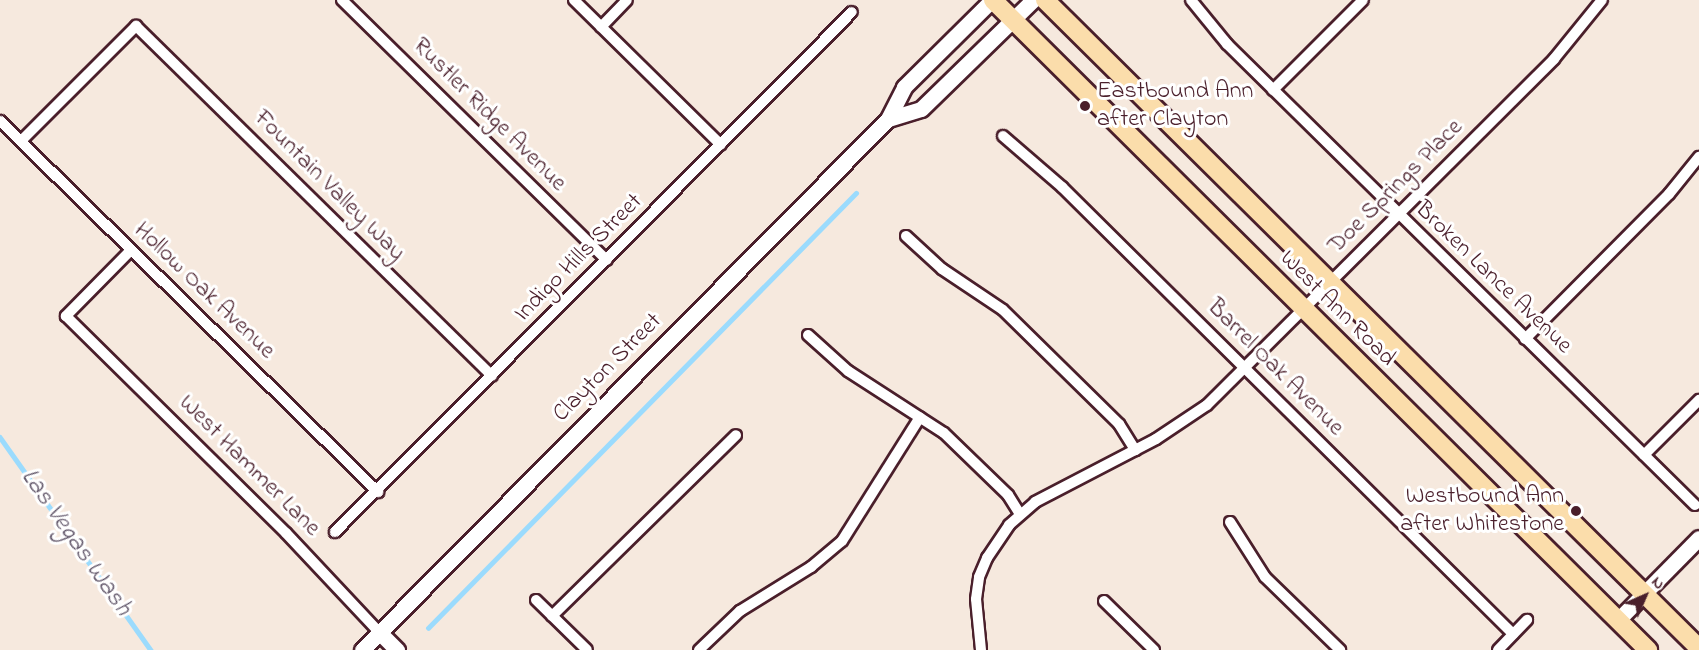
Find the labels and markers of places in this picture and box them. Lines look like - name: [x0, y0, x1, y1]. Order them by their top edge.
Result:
- place label: Eastbound Ann after Clayton: [1097, 78, 1253, 134]
- marker: Eastbound Ann after Clayton: [1078, 99, 1092, 113]
- place label: Westbound Ann after Whitestone: [1400, 483, 1564, 539]
- marker: Westbound Ann after Whitestone: [1569, 504, 1583, 518]

